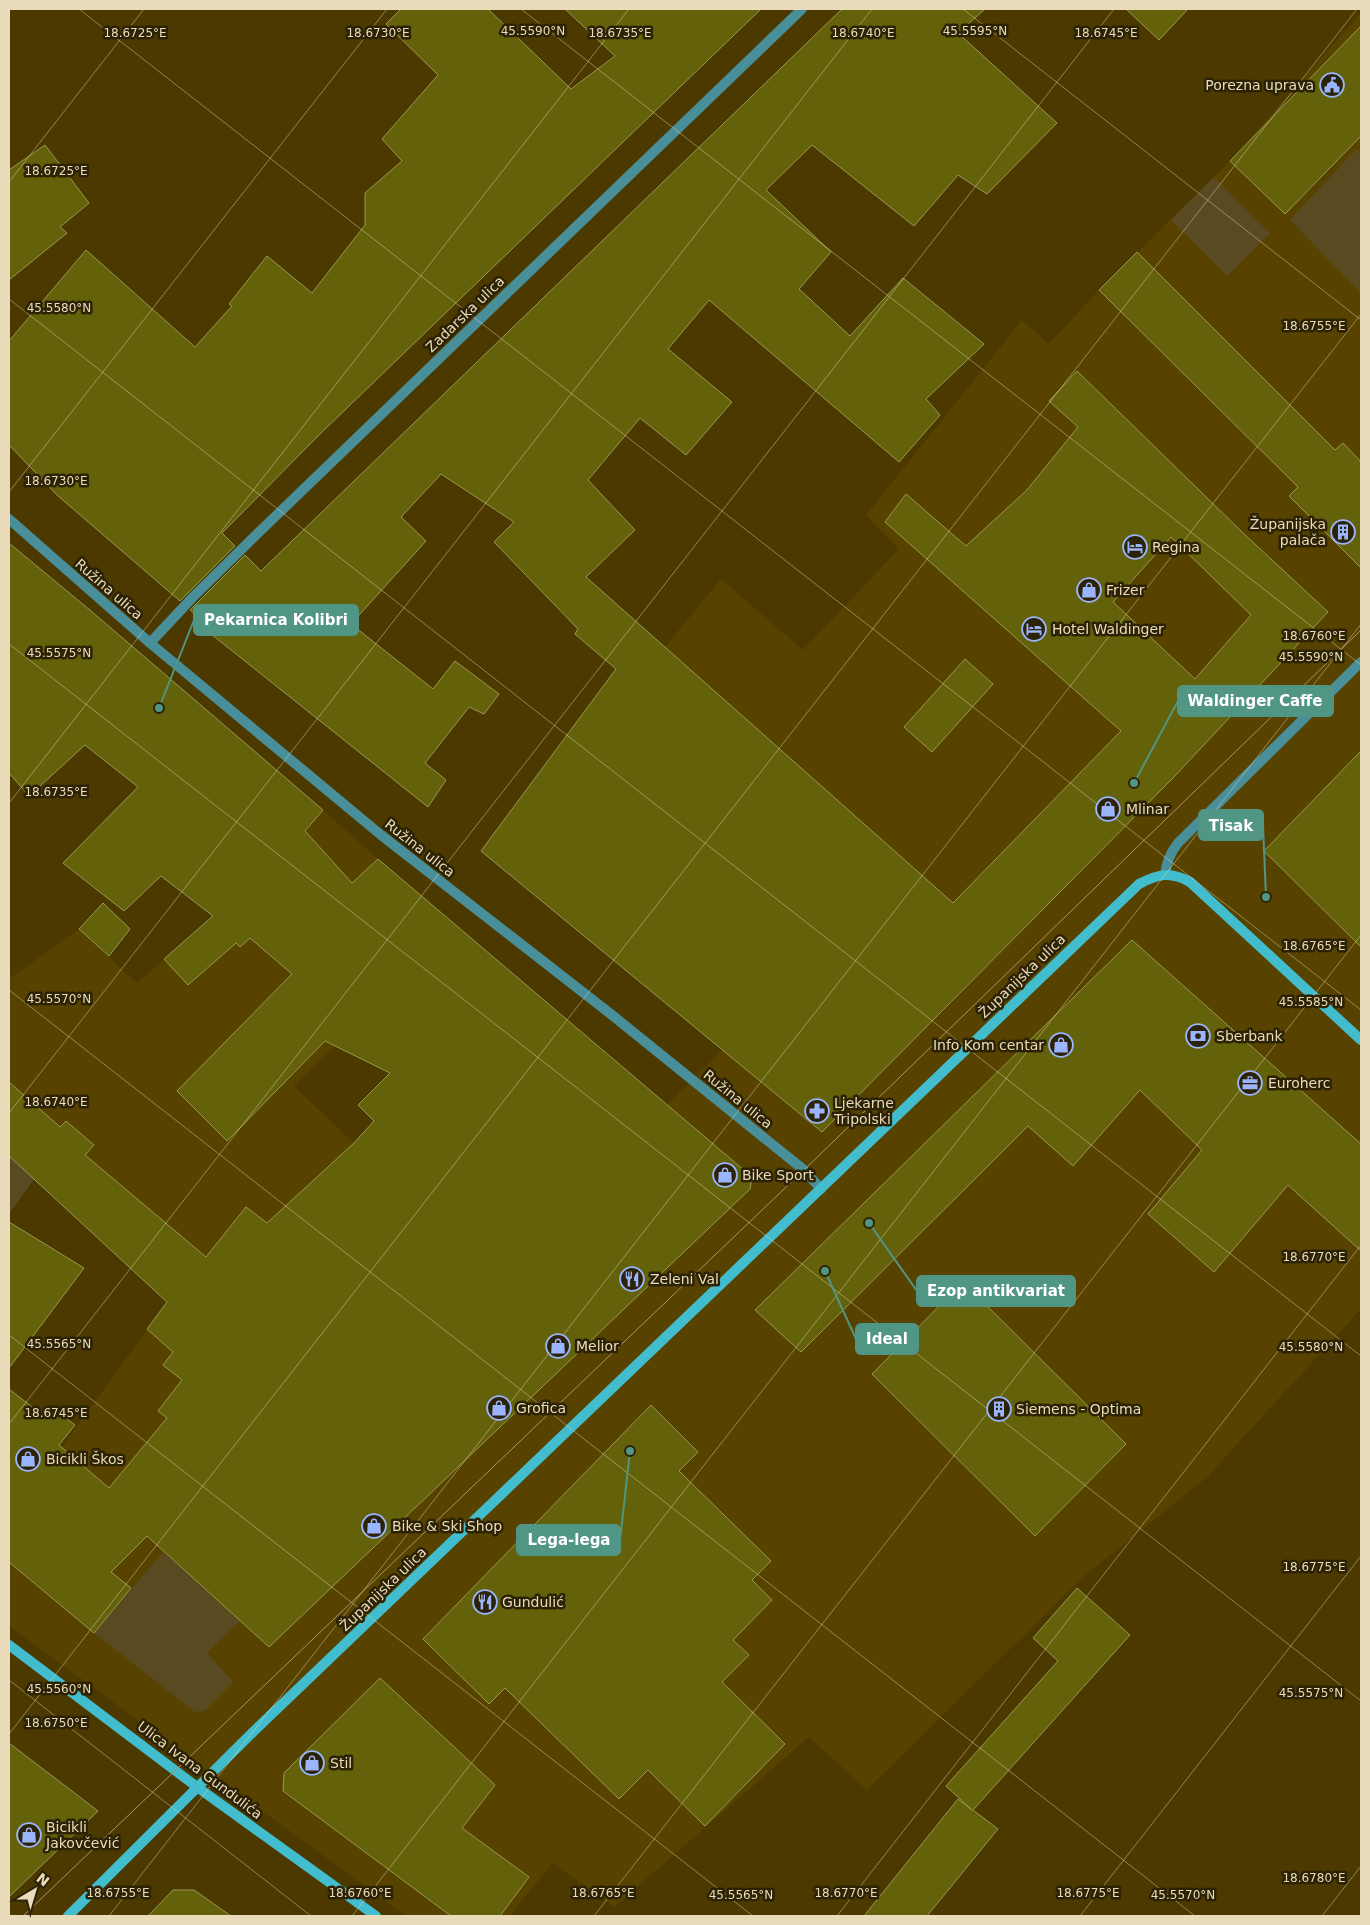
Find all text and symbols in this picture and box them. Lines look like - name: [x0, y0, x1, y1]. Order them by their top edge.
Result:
- text: 45.5590°N: [501, 24, 565, 38]
- text: 45.5595°N: [943, 24, 1007, 38]
- text: 18.6725°E: [103, 26, 167, 40]
- text: 18.6730°E: [346, 26, 410, 40]
- text: 18.6735°E: [588, 26, 652, 40]
- text: 18.6740°E: [831, 26, 895, 40]
- text: 18.6745°E: [1074, 26, 1138, 40]
- public building icon: Porezna uprava: [1319, 72, 1345, 98]
- place label: Porezna uprava: [1205, 77, 1314, 93]
- text: 18.6725°E: [24, 164, 88, 178]
- street label: Zadarska ulica: [423, 273, 507, 355]
- text: 45.5580°N: [27, 301, 91, 315]
- text: 18.6755°E: [1282, 319, 1346, 333]
- text: 18.6730°E: [24, 474, 88, 488]
- place label: Županijska palača: [1250, 515, 1326, 548]
- building icon: Županijska palača: [1330, 519, 1356, 545]
- hotel icon: Regina: [1122, 534, 1148, 560]
- place label: Regina: [1152, 539, 1200, 555]
- street label: Ružina ulica: [72, 555, 146, 623]
- shop icon: Frizer: [1076, 577, 1102, 603]
- place label: Frizer: [1106, 582, 1145, 598]
- callout: Pekarnica Kolibri: [194, 605, 358, 635]
- text: Pekarnica Kolibri: [204, 611, 348, 629]
- hotel icon: Hotel Waldinger: [1021, 616, 1047, 642]
- place label: Hotel Waldinger: [1052, 621, 1164, 637]
- text: 18.6760°E: [1282, 629, 1346, 643]
- text: 45.5575°N: [27, 646, 91, 660]
- text: 45.5590°N: [1279, 650, 1343, 664]
- callout: Waldinger Caffe: [1178, 686, 1333, 716]
- text: Waldinger Caffe: [1188, 692, 1322, 710]
- text: 18.6735°E: [24, 785, 88, 799]
- shop icon: Mlinar: [1095, 796, 1121, 822]
- place label: Mlinar: [1126, 801, 1169, 817]
- callout: Tisak: [1199, 810, 1263, 840]
- street label: Ružina ulica: [382, 816, 458, 880]
- text: Tisak: [1209, 817, 1254, 835]
- street label: Županijska ulica: [975, 930, 1068, 1021]
- text: 18.6765°E: [1282, 939, 1346, 953]
- text: 45.5570°N: [27, 992, 91, 1006]
- text: 45.5585°N: [1279, 995, 1343, 1009]
- bank icon: Sberbank: [1185, 1023, 1211, 1049]
- place label: Sberbank: [1216, 1028, 1283, 1044]
- shop icon: Info Kom centar: [1048, 1032, 1074, 1058]
- place label: Info Kom centar: [933, 1037, 1044, 1053]
- street label: Ružina ulica: [700, 1066, 776, 1132]
- office icon: Euroherc: [1237, 1070, 1263, 1096]
- place label: Euroherc: [1268, 1075, 1330, 1091]
- text: 18.6740°E: [24, 1095, 88, 1109]
- place label: Ljekarne Tripolski: [833, 1095, 894, 1127]
- pharmacy icon: Ljekarne Tripolski: [804, 1098, 830, 1124]
- shop icon: Bike Sport: [712, 1162, 738, 1188]
- place label: Bike Sport: [742, 1167, 814, 1183]
- text: 18.6770°E: [1282, 1250, 1346, 1264]
- restaurant icon: Zeleni Val: [619, 1266, 645, 1292]
- place label: Zeleni Val: [650, 1271, 719, 1287]
- callout: Ezop antikvariat: [917, 1276, 1075, 1306]
- text: Ezop antikvariat: [927, 1282, 1065, 1300]
- callout: Ideal: [856, 1324, 918, 1354]
- text: Ideal: [866, 1330, 908, 1348]
- shop icon: Melior: [545, 1333, 571, 1359]
- text: 45.5565°N: [27, 1337, 91, 1351]
- place label: Melior: [576, 1338, 619, 1354]
- text: 45.5580°N: [1279, 1340, 1343, 1354]
- shop icon: Grofica: [486, 1395, 512, 1421]
- building icon: Siemens - Optima: [986, 1396, 1012, 1422]
- place label: Grofica: [516, 1400, 566, 1416]
- place label: Siemens - Optima: [1016, 1401, 1141, 1417]
- text: 18.6745°E: [24, 1406, 88, 1420]
- shop icon: Bicikli Škos: [15, 1446, 41, 1472]
- place label: Bicikli Škos: [46, 1450, 124, 1467]
- shop icon: Bike & Ski Shop: [361, 1513, 387, 1539]
- place label: Bike & Ski Shop: [392, 1518, 502, 1534]
- callout: Lega-lega: [517, 1525, 620, 1555]
- text: Lega-lega: [528, 1531, 611, 1549]
- street label: Županijska ulica: [336, 1543, 429, 1634]
- text: 18.6775°E: [1282, 1560, 1346, 1574]
- restaurant icon: Gundulić: [472, 1589, 498, 1615]
- place label: Gundulić: [502, 1594, 564, 1610]
- text: 45.5560°N: [27, 1682, 91, 1696]
- text: 45.5575°N: [1279, 1686, 1343, 1700]
- text: 18.6750°E: [24, 1716, 88, 1730]
- street label: Ulica Ivana Gundulića: [134, 1718, 266, 1822]
- shop icon: Stil: [299, 1750, 325, 1776]
- place label: Stil: [330, 1755, 352, 1771]
- place label: Bicikli Jakovčević: [45, 1819, 119, 1851]
- shop icon: Bicikli Jakovčević: [16, 1822, 42, 1848]
- north arrow: [10, 1865, 60, 1915]
- text: N: [33, 1870, 53, 1890]
- text: 18.6780°E: [1282, 1871, 1346, 1885]
- text: 18.6755°E: [86, 1886, 150, 1900]
- text: 18.6760°E: [328, 1886, 392, 1900]
- text: 18.6765°E: [571, 1886, 635, 1900]
- text: 18.6770°E: [814, 1886, 878, 1900]
- text: 18.6775°E: [1056, 1886, 1120, 1900]
- text: 45.5565°N: [709, 1888, 773, 1902]
- text: 45.5570°N: [1151, 1888, 1215, 1902]

